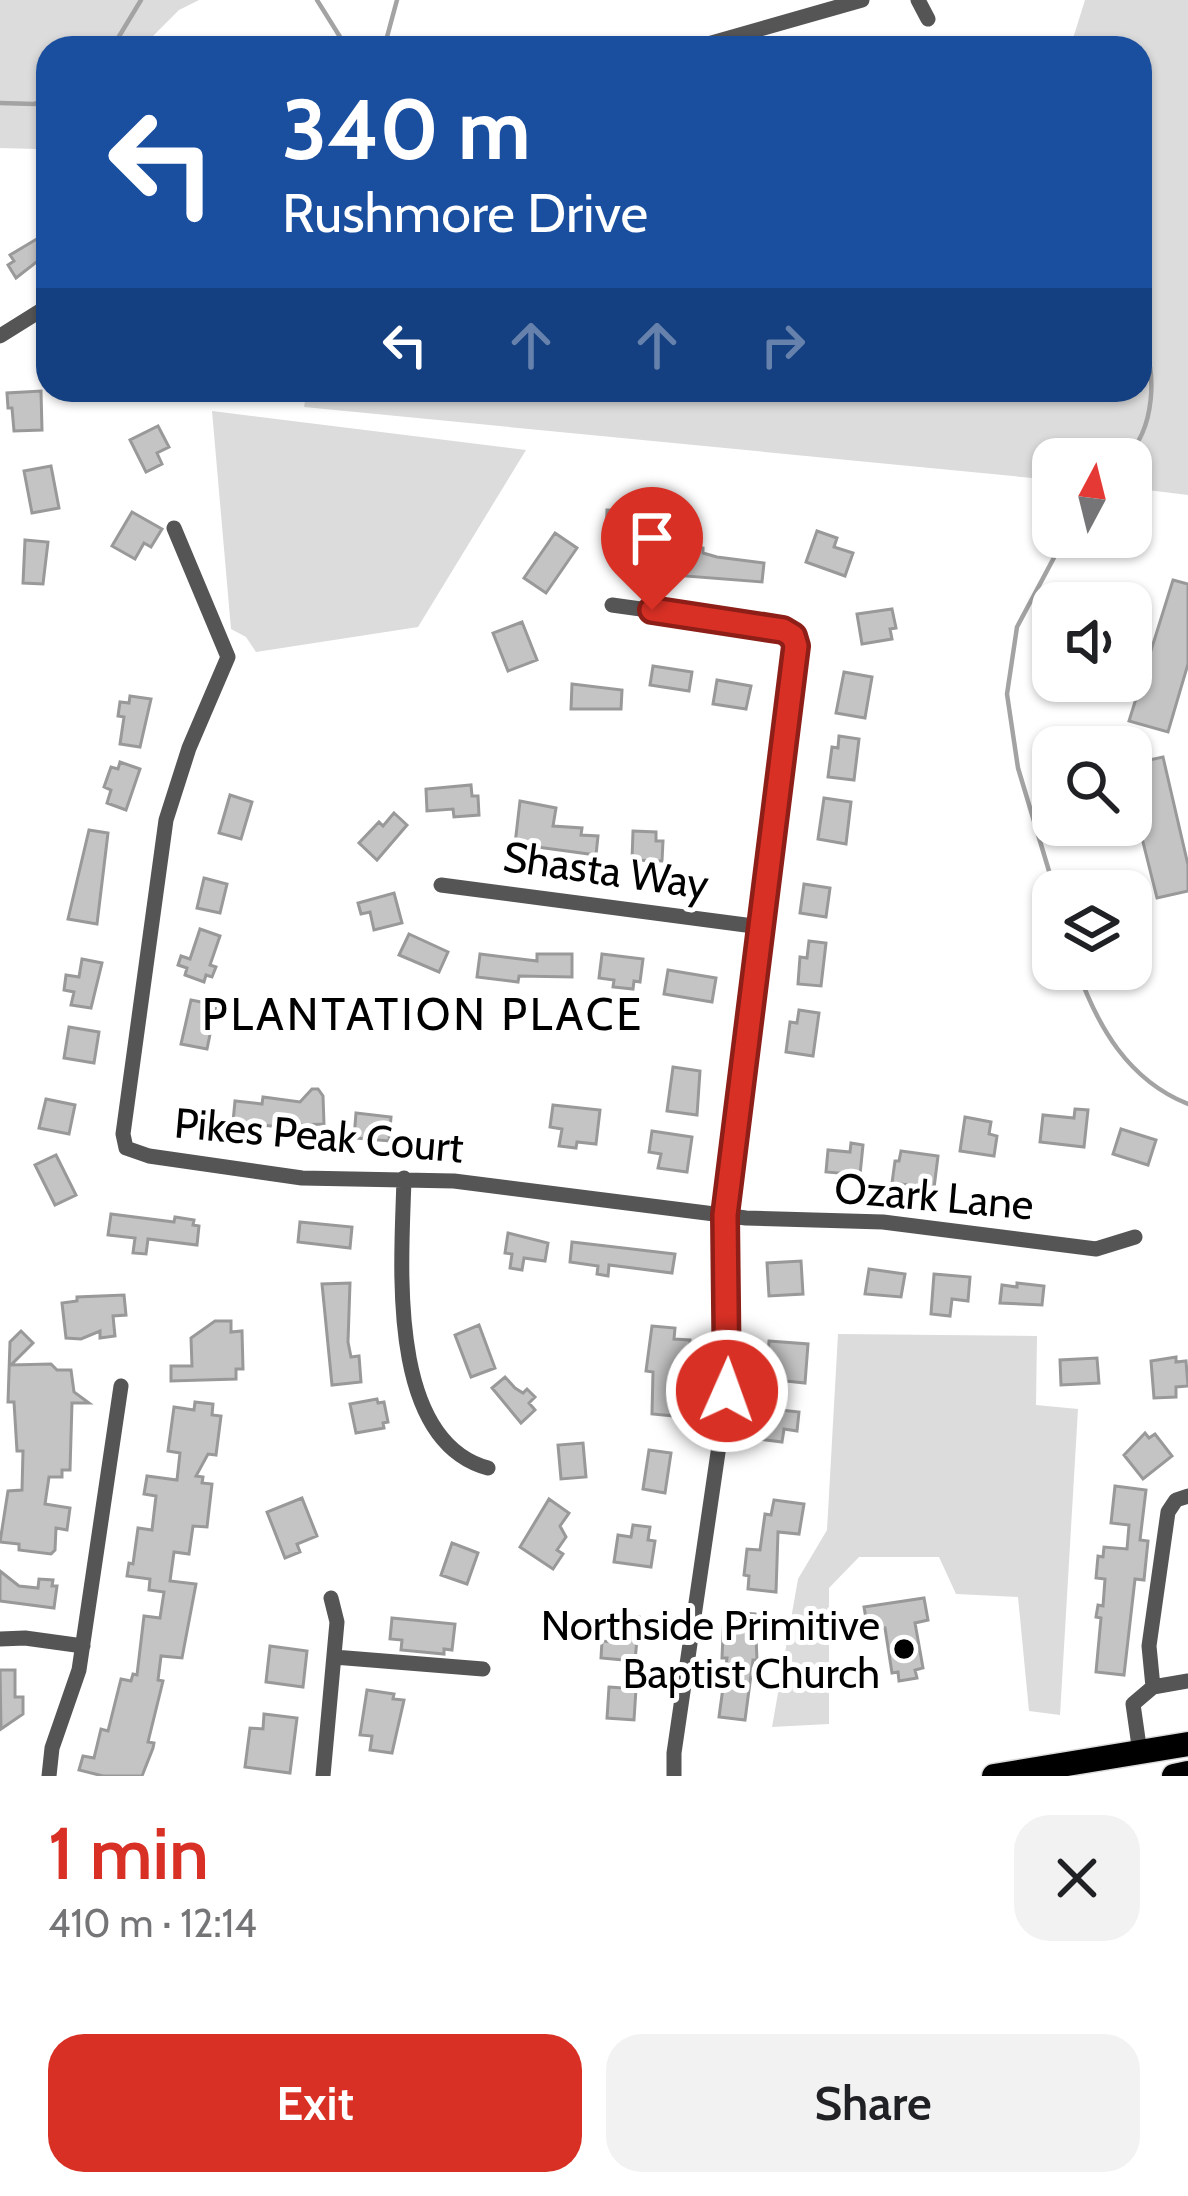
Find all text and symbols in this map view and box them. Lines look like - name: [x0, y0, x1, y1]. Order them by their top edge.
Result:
- text: 340 m: [282, 78, 531, 180]
- icon: left: [84, 84, 240, 240]
- text: Rushmore Drive: [282, 180, 648, 246]
- icon: left: [372, 312, 438, 378]
- icon: ahead: [498, 312, 564, 378]
- icon: ahead: [624, 312, 690, 378]
- icon: right: [750, 312, 816, 378]
- north arrow: [1032, 438, 1152, 558]
- map controls: [1032, 438, 1152, 990]
- pin: [601, 487, 703, 610]
- icon: arrive: [619, 505, 685, 571]
- button: sound: [1032, 582, 1152, 702]
- button: search: [1032, 726, 1152, 846]
- street label: Shasta Way: [500, 830, 712, 910]
- button: layers: [1032, 870, 1152, 990]
- district label: PLANTATION PLACE: [202, 987, 644, 1041]
- street label: Pikes Peak Court: [172, 1096, 466, 1174]
- street label: Ozark Lane: [832, 1161, 1036, 1231]
- position arrow: [664, 1328, 790, 1454]
- place label: Northside Primitive Baptist Church: [541, 1599, 880, 1699]
- marker: Northside Primitive Baptist Church: [891, 1636, 917, 1662]
- text: 1 min: [48, 1810, 209, 1897]
- button: close: [1014, 1815, 1140, 1941]
- text: 410 m · 12:14: [48, 1899, 257, 1947]
- button: Exit: [48, 2034, 582, 2172]
- button: Share: [606, 2034, 1140, 2172]

